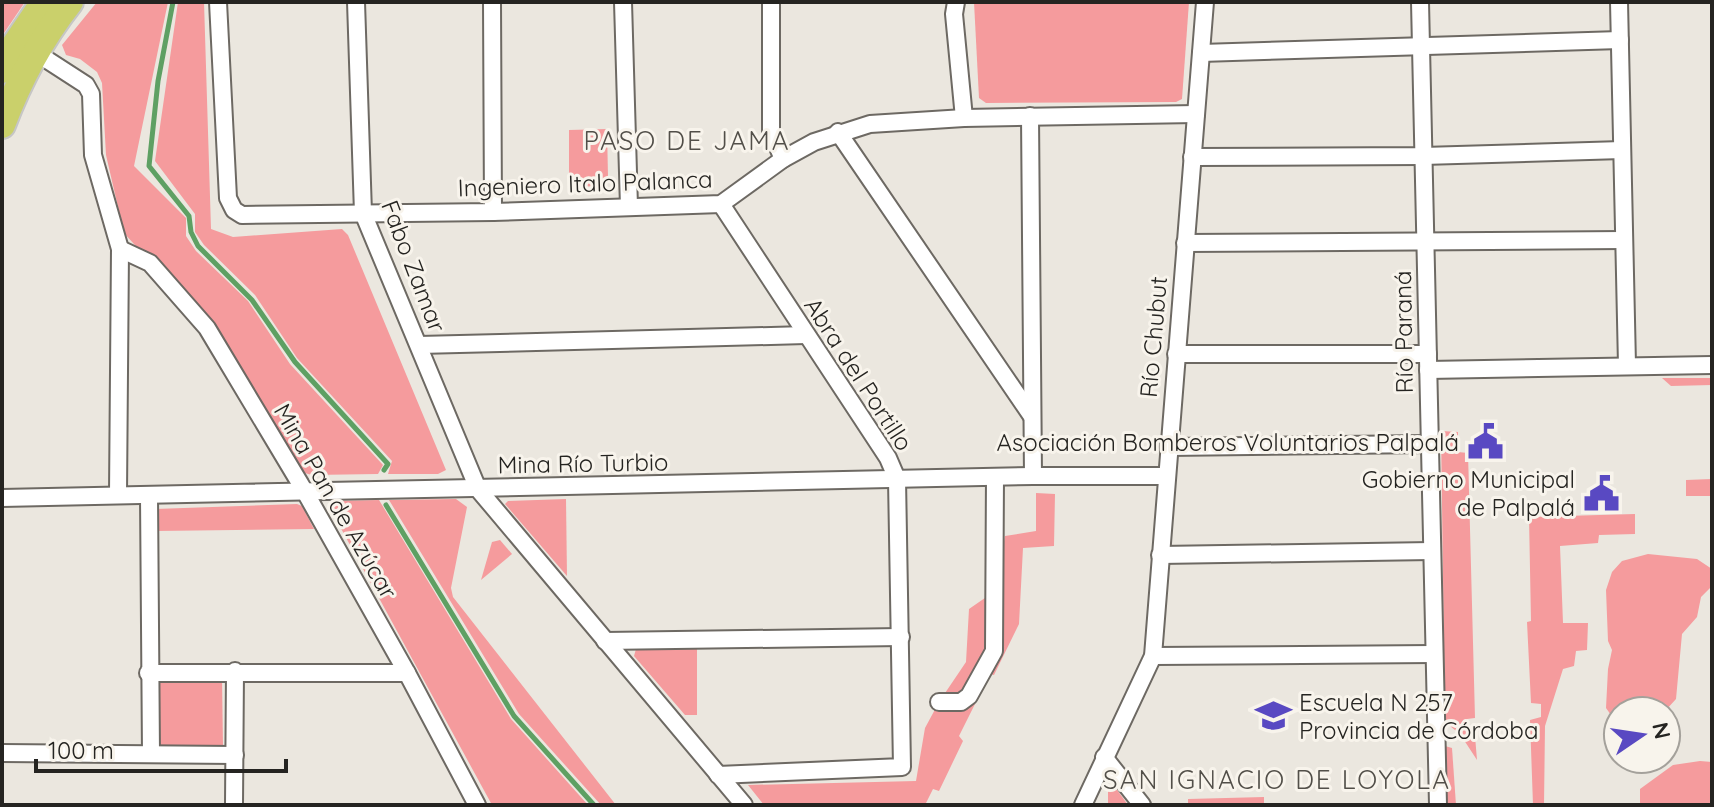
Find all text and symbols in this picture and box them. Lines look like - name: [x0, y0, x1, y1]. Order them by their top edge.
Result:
- district label: PASO DE JAMA: [583, 124, 791, 157]
- street label: Ingeniero Italo Palanca: [457, 164, 713, 202]
- street label: Fabo Zamar: [375, 196, 453, 336]
- street label: Río Paraná: [1387, 270, 1419, 394]
- street label: Río Chubut: [1133, 275, 1173, 399]
- street label: Abra del Portillo: [798, 292, 920, 456]
- street label: Mina Pan de Azúcar: [268, 398, 404, 604]
- public building icon: Asociación Bomberos Voluntarios Palpalá: [1466, 423, 1504, 461]
- place label: Asociación Bomberos Voluntarios Palpalá: [996, 427, 1459, 457]
- street label: Mina Río Turbio: [497, 447, 669, 479]
- place label: Gobierno Municipal de Palpalá: [1362, 464, 1575, 522]
- public building icon: Gobierno Municipal de Palpalá: [1582, 474, 1620, 512]
- place label: Escuela N 257 Provincia de Córdoba: [1299, 687, 1538, 745]
- north arrow: [1602, 695, 1682, 775]
- school or university icon: Escuela N 257 Provincia de Córdoba: [1254, 697, 1292, 735]
- text: N: [1646, 719, 1677, 742]
- scale bar: [36, 723, 286, 773]
- text: 100 m: [48, 735, 114, 765]
- district label: SAN IGNACIO DE LOYOLA: [1103, 763, 1451, 796]

